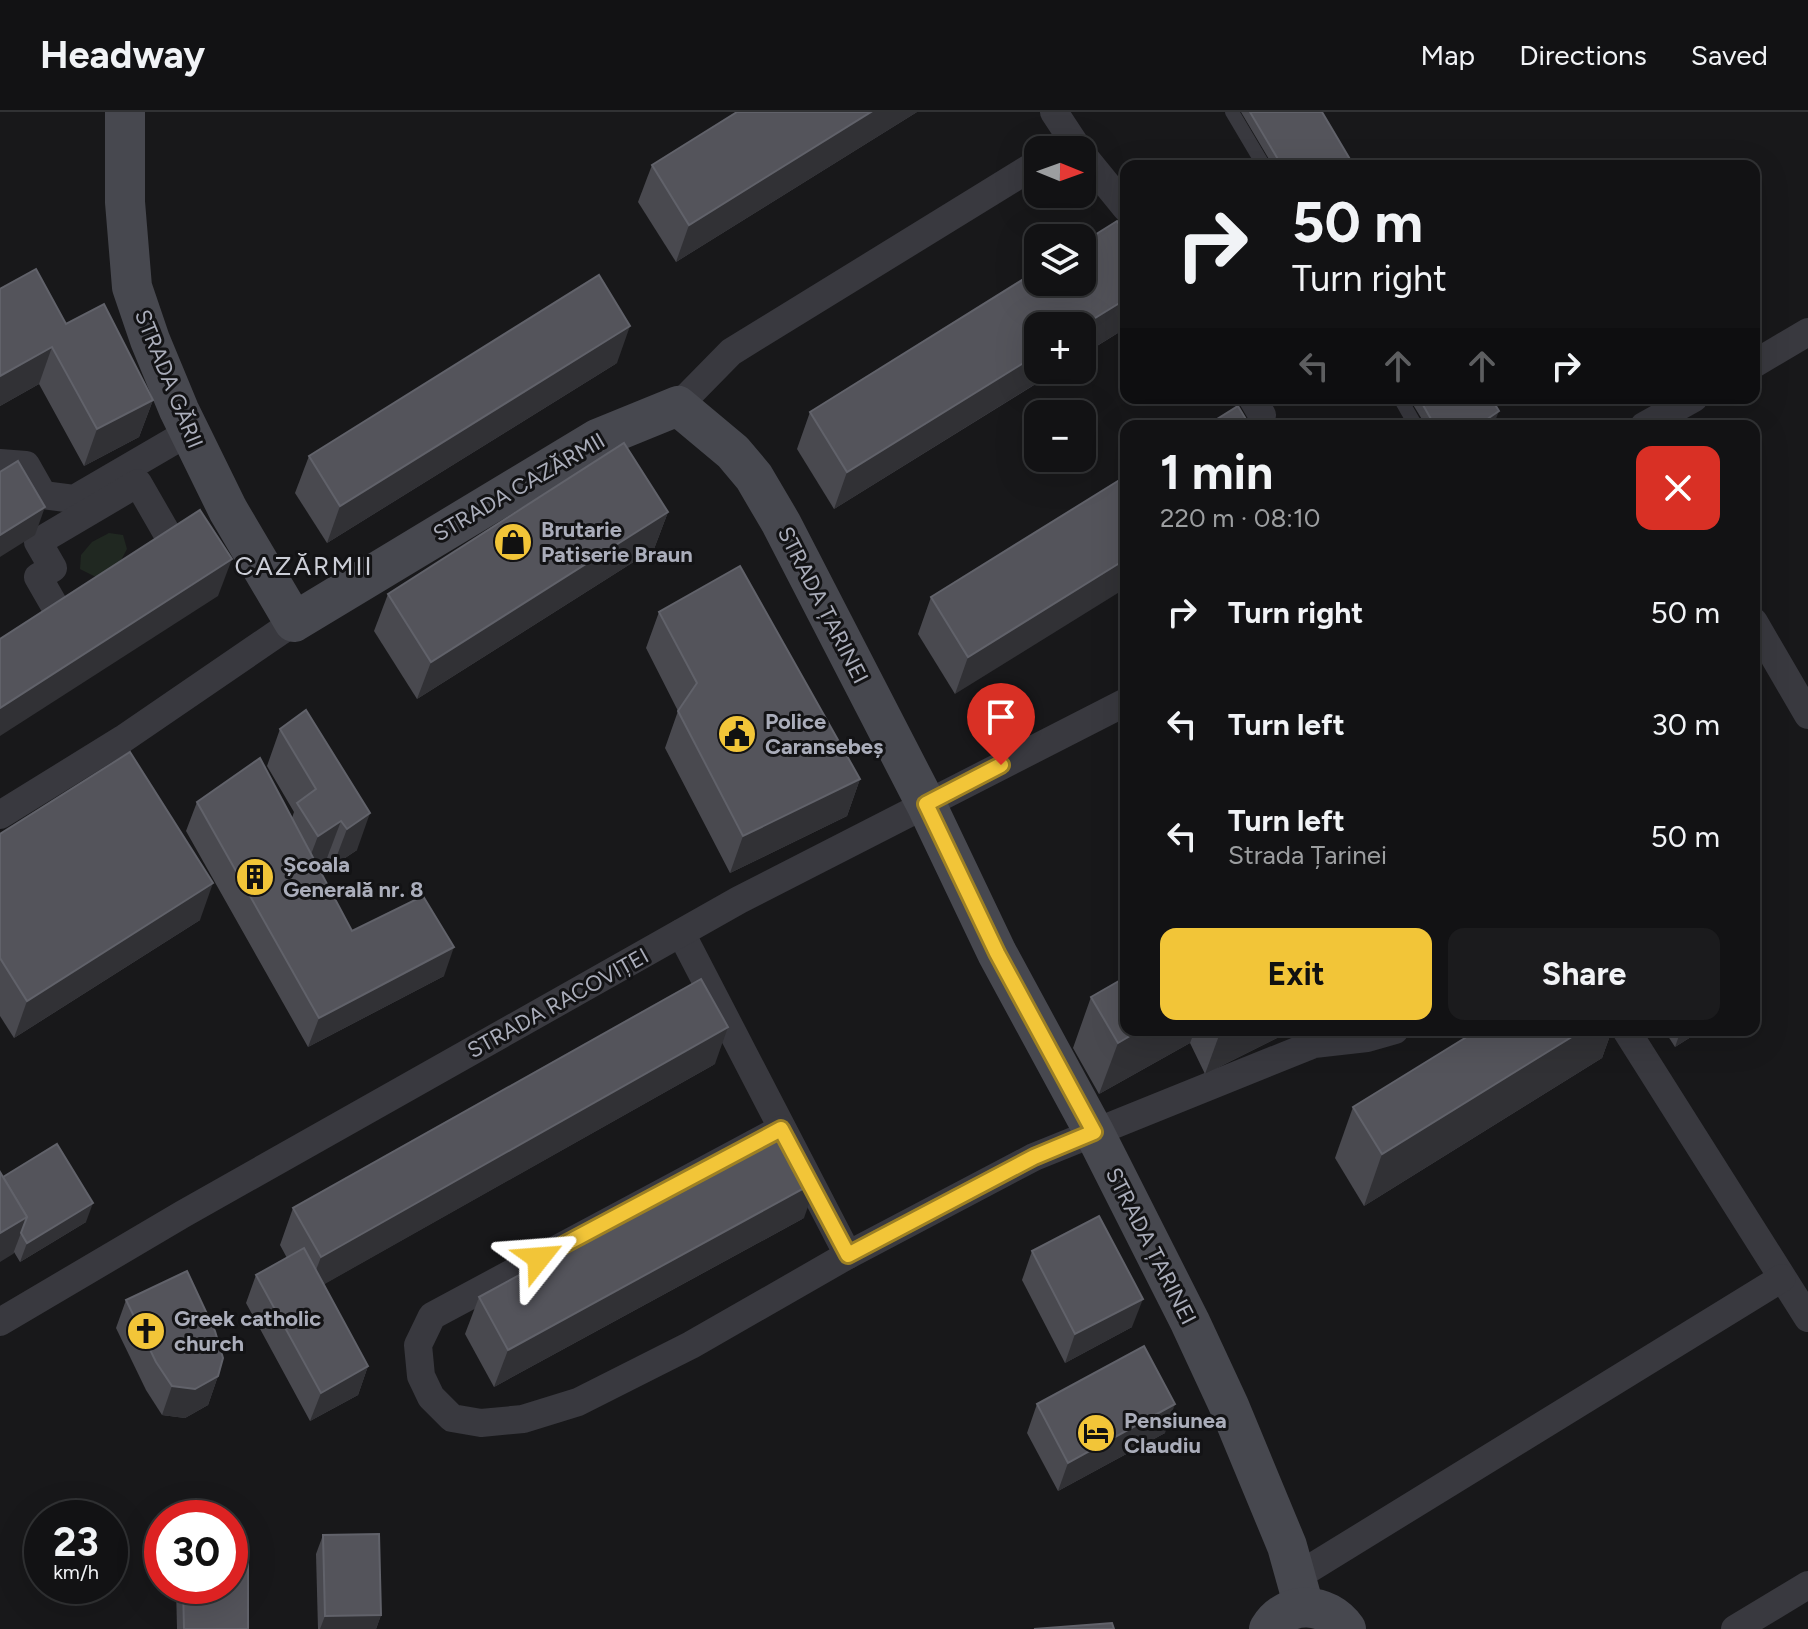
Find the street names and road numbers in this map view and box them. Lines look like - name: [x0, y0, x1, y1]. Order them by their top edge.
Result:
- street label: STRADA GĂRII: [129, 306, 209, 452]
- street label: STRADA CAZĂRMII: [428, 427, 610, 547]
- street label: STRADA ȚARINEI: [772, 522, 874, 688]
- street label: STRADA RACOVIȚEI: [463, 942, 653, 1064]
- street label: STRADA ȚARINEI: [1100, 1163, 1202, 1329]

